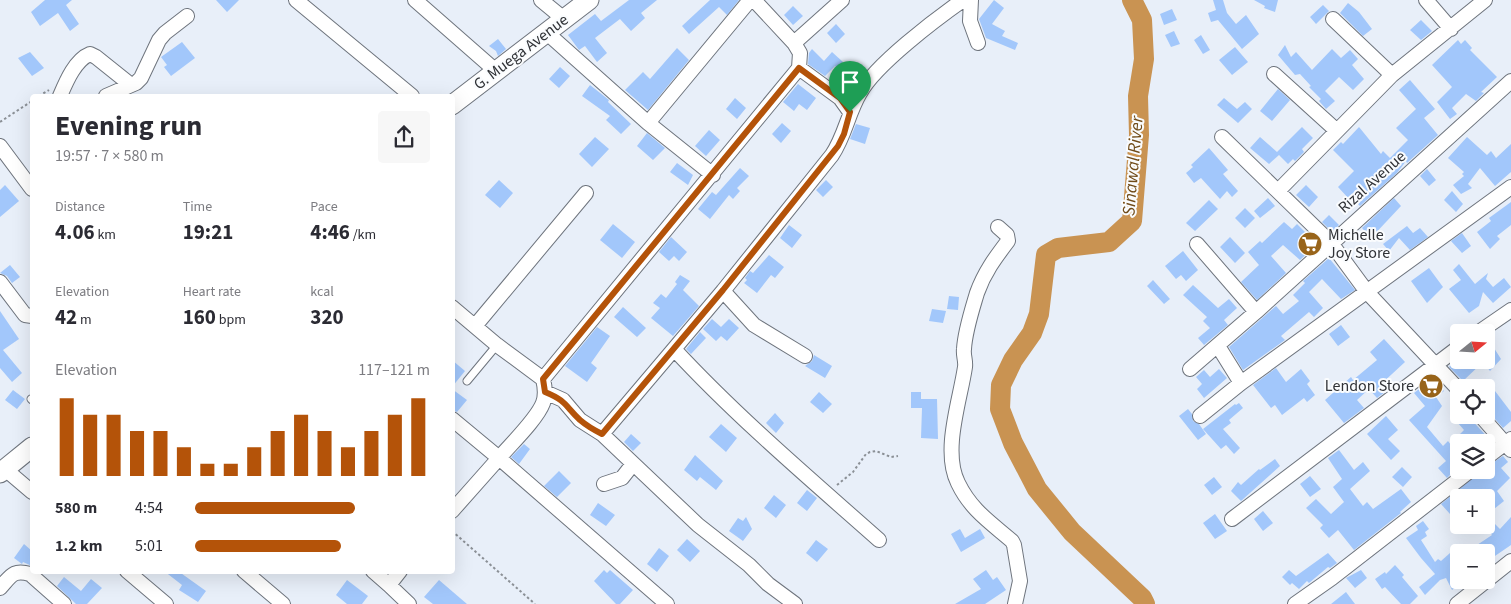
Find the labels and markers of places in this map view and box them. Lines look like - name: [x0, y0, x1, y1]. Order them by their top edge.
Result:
- pin: [829, 61, 871, 112]
- place label: Michelle Joy Store: [1328, 224, 1390, 264]
- supermarket icon: Michelle Joy Store: [1297, 231, 1323, 257]
- supermarket icon: Lendon Store: [1418, 373, 1444, 399]
- place label: Lendon Store: [1325, 375, 1414, 397]

